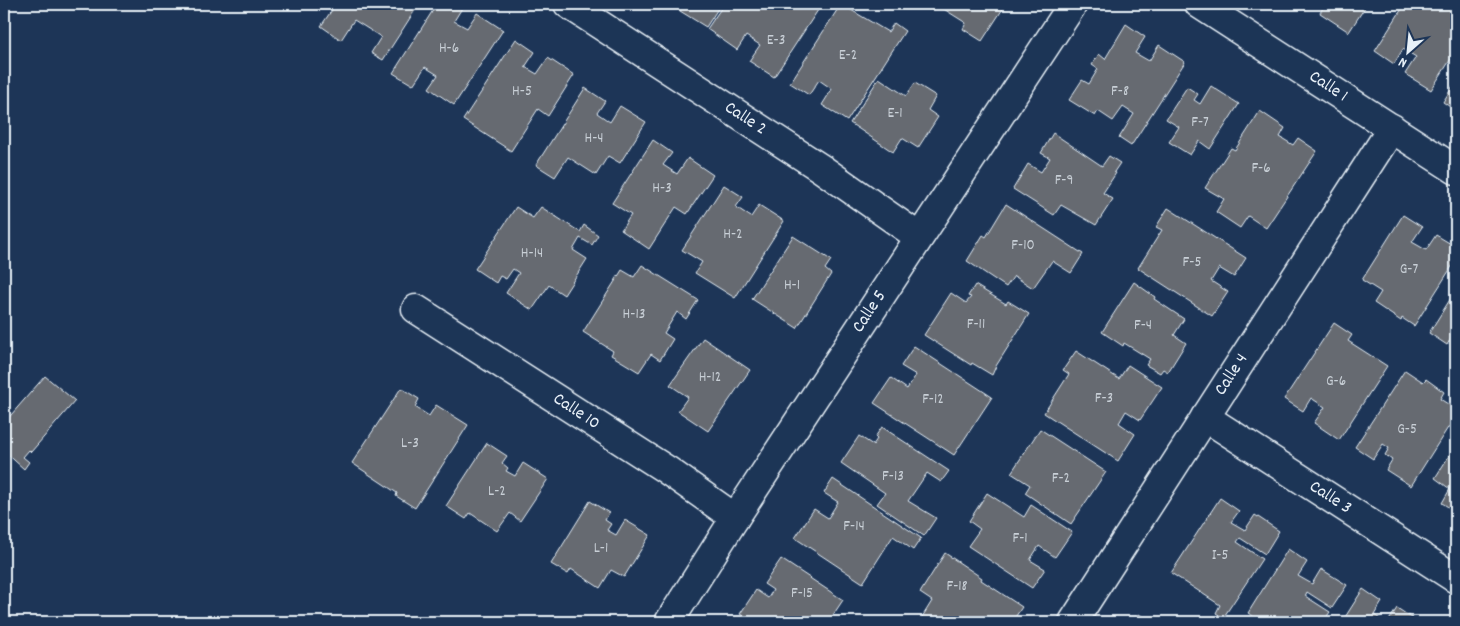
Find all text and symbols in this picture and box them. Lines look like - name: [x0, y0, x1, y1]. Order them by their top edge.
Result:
- north arrow: [1382, 28, 1432, 78]
- house number: E-3: [767, 30, 785, 52]
- house number: H-6: [439, 38, 459, 60]
- house number: E-2: [839, 45, 857, 67]
- text: N: [1395, 51, 1411, 72]
- street label: Calle 1: [1304, 65, 1352, 109]
- house number: H-5: [512, 81, 532, 103]
- house number: F-8: [1111, 81, 1129, 103]
- street label: Calle 2: [719, 96, 771, 142]
- house number: E-1: [887, 103, 903, 125]
- house number: F-7: [1191, 112, 1209, 134]
- house number: H-4: [584, 128, 604, 150]
- house number: F-6: [1251, 158, 1271, 180]
- house number: F-9: [1055, 170, 1073, 192]
- house number: H-3: [652, 178, 672, 200]
- house number: H-2: [723, 224, 743, 246]
- house number: F-10: [1011, 235, 1035, 257]
- house number: H-14: [521, 243, 543, 265]
- house number: F-5: [1183, 252, 1201, 274]
- house number: G-7: [1400, 259, 1418, 281]
- house number: H-1: [784, 275, 800, 297]
- street label: Calle 5: [847, 286, 893, 338]
- house number: H-13: [623, 304, 645, 326]
- house number: F-11: [967, 314, 985, 336]
- house number: F-4: [1134, 315, 1152, 337]
- street label: Calle 4: [1209, 349, 1255, 401]
- house number: H-12: [699, 367, 721, 389]
- house number: G-6: [1326, 371, 1346, 393]
- street label: Calle 10: [548, 387, 604, 437]
- house number: F-3: [1095, 388, 1113, 410]
- house number: F-12: [922, 389, 944, 411]
- house number: G-5: [1397, 419, 1417, 441]
- house number: L-3: [401, 433, 419, 455]
- house number: F-13: [882, 466, 904, 488]
- house number: F-2: [1052, 468, 1070, 490]
- street label: Calle 3: [1304, 475, 1356, 521]
- house number: L-2: [488, 481, 506, 503]
- house number: F-14: [843, 516, 865, 538]
- house number: F-1: [1012, 528, 1028, 550]
- house number: L-1: [594, 538, 608, 560]
- house number: I-5: [1212, 545, 1228, 567]
- house number: F-18: [946, 576, 968, 598]
- house number: F-15: [791, 583, 813, 605]

